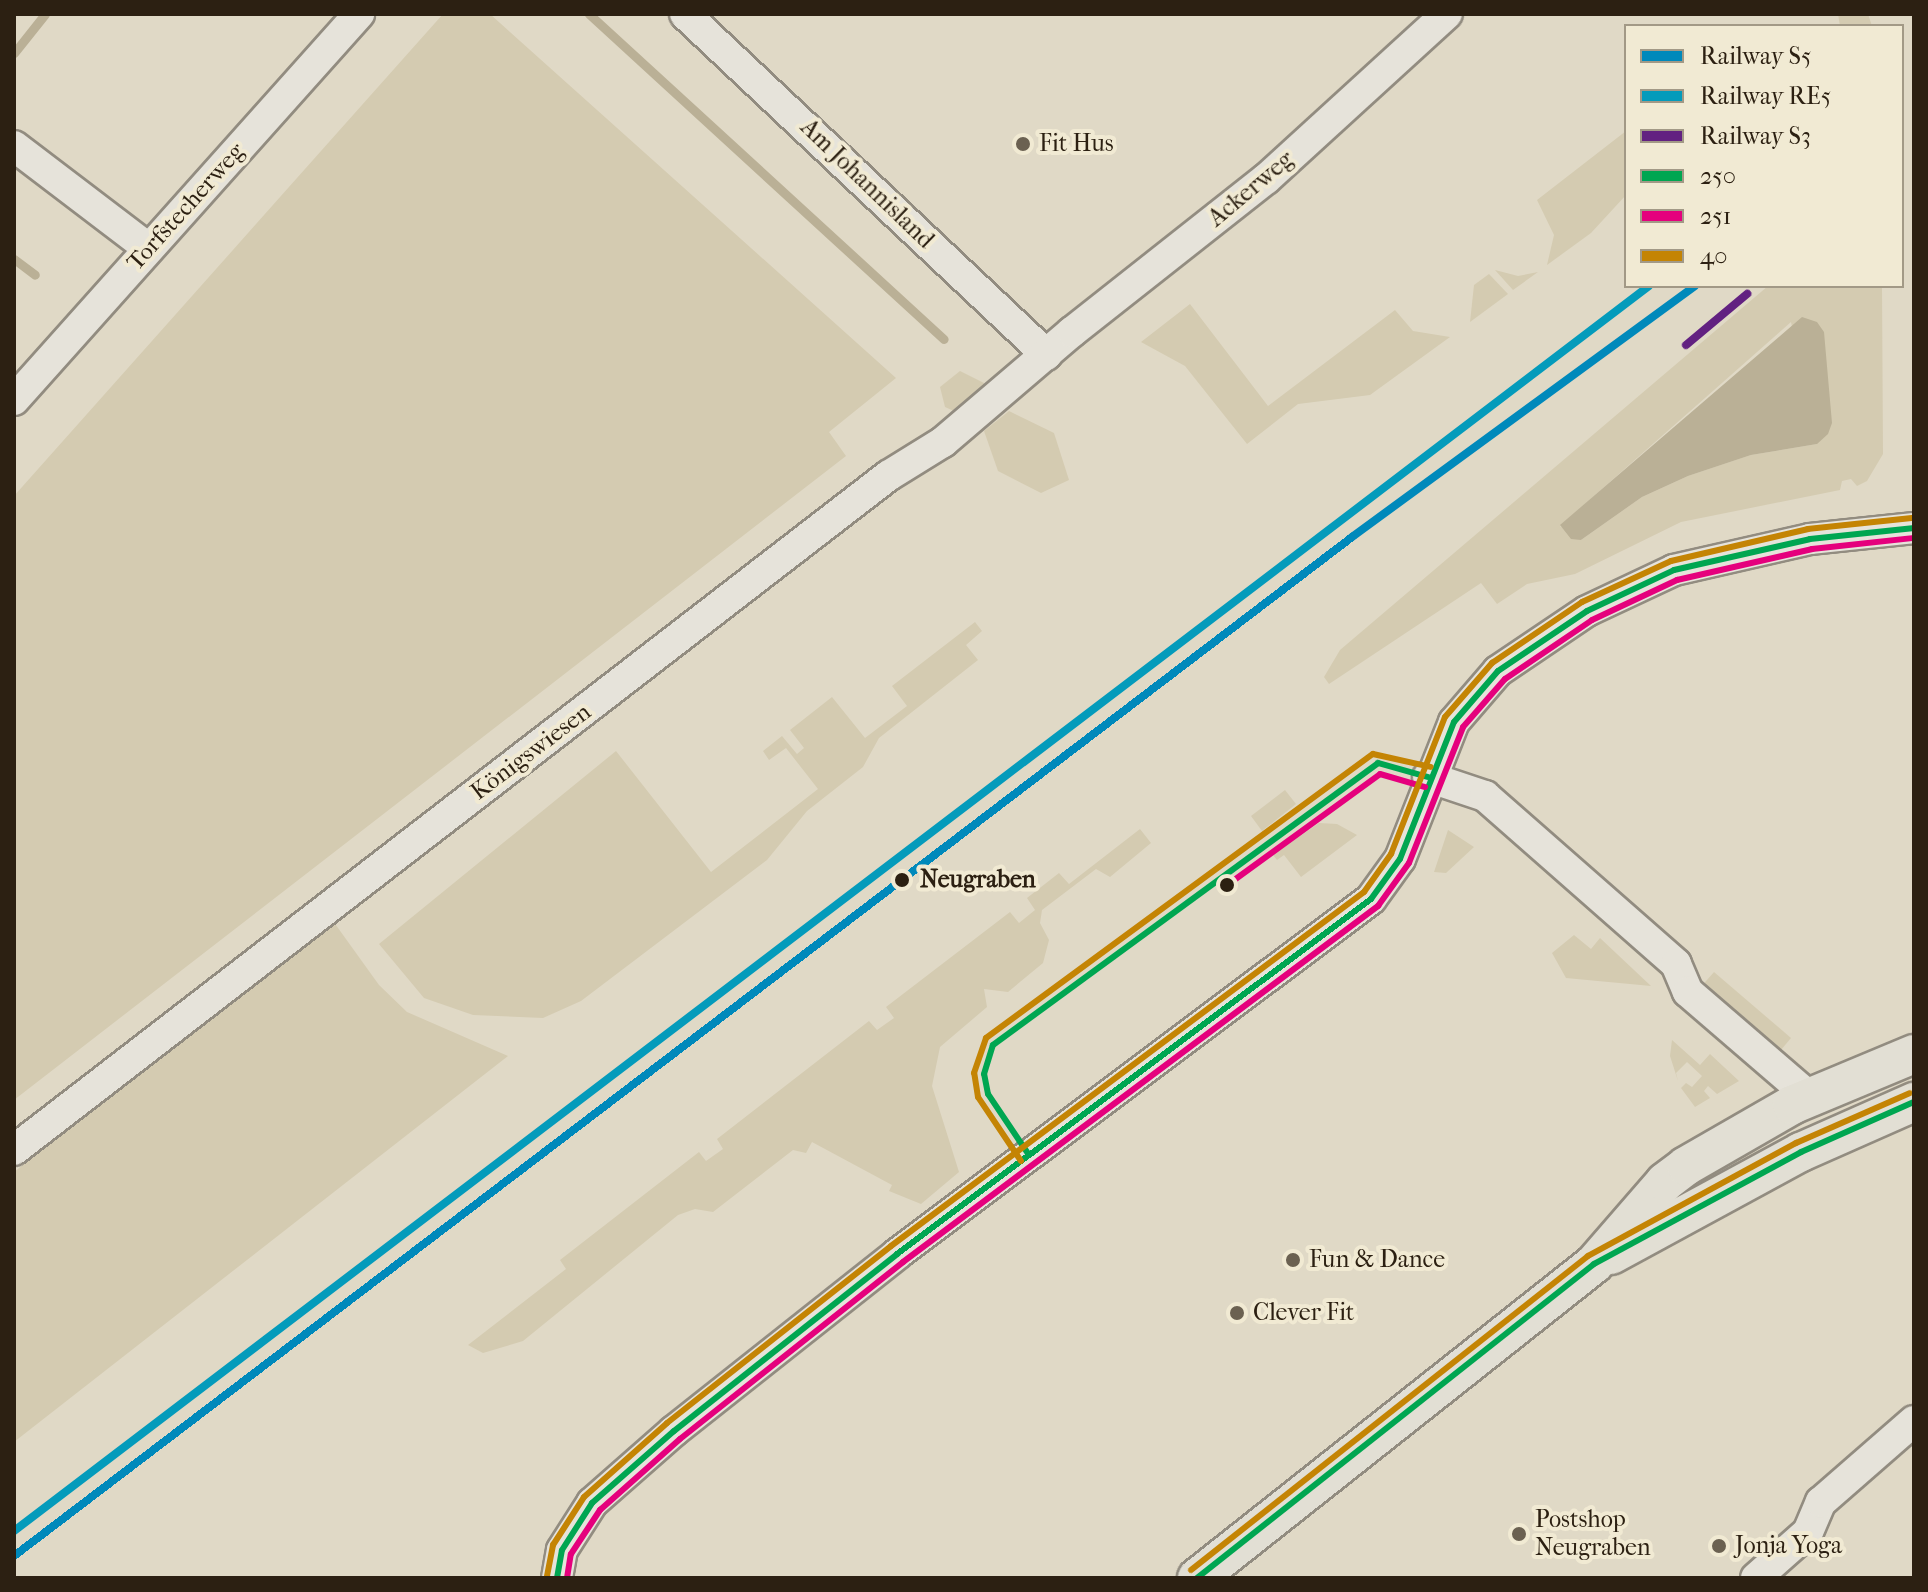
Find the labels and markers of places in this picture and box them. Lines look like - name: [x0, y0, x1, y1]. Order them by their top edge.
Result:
- place label: Fit Hus: [1039, 130, 1114, 158]
- marker: Fit Hus: [1014, 135, 1032, 153]
- place label: Neugraben: [920, 866, 1036, 894]
- marker: Neugraben: [891, 869, 913, 891]
- unlabelled marker: [1219, 877, 1235, 893]
- place label: Fun & Dance: [1309, 1246, 1445, 1274]
- marker: Fun & Dance: [1284, 1251, 1302, 1269]
- place label: Clever Fit: [1253, 1299, 1354, 1327]
- marker: Clever Fit: [1228, 1304, 1246, 1322]
- place label: Postshop Neugraben: [1535, 1506, 1651, 1562]
- marker: Postshop Neugraben: [1510, 1525, 1528, 1543]
- place label: Jonja Yoga: [1735, 1532, 1842, 1560]
- marker: Jonja Yoga: [1710, 1537, 1728, 1555]

